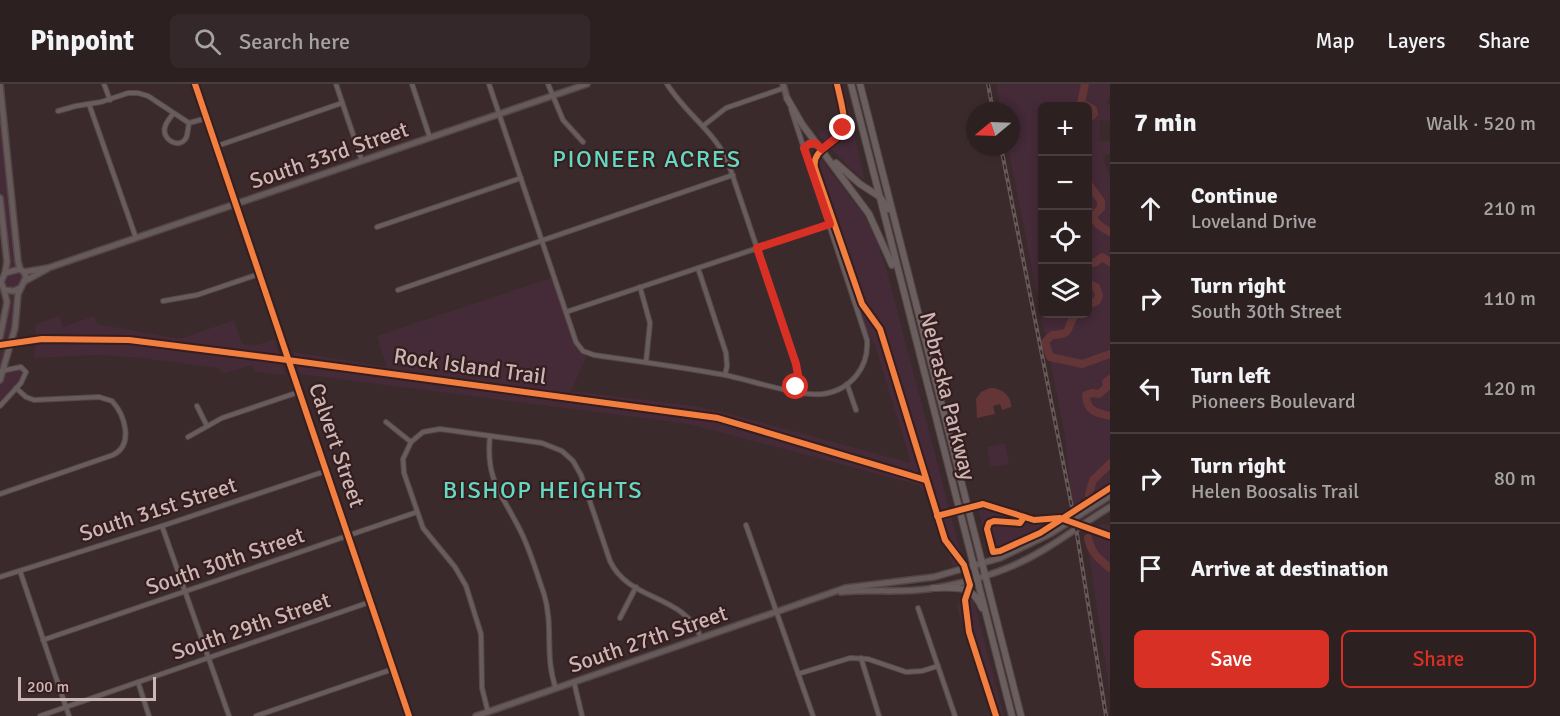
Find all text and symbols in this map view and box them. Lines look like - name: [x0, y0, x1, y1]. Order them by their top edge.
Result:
- search box: [170, 14, 590, 68]
- text: Pinpoint: [30, 24, 134, 58]
- icon: search: [191, 25, 224, 58]
- text: Search here: [239, 28, 350, 55]
- text: Map: [1316, 28, 1354, 54]
- text: Layers: [1387, 28, 1445, 54]
- text: Share: [1478, 28, 1530, 54]
- north arrow: [966, 102, 1020, 156]
- map controls: [1038, 102, 1092, 318]
- button: +: [1038, 102, 1092, 156]
- text: 7 min: [1134, 107, 1197, 139]
- text: Walk · 520 m: [1426, 111, 1536, 136]
- route end: [829, 114, 855, 140]
- street label: South 33rd Street: [246, 115, 412, 195]
- district label: PIONEER ACRES: [552, 144, 742, 174]
- button: −: [1038, 156, 1092, 210]
- text: Continue: [1191, 182, 1278, 209]
- icon: ahead: [1134, 192, 1167, 225]
- text: 210 m: [1483, 196, 1536, 221]
- text: Loveland Drive: [1191, 209, 1317, 234]
- button: locate: [1038, 210, 1092, 264]
- button: layers: [1038, 264, 1092, 318]
- text: Turn right: [1191, 272, 1286, 299]
- icon: right: [1134, 282, 1167, 315]
- text: 110 m: [1483, 286, 1536, 311]
- text: South 30th Street: [1191, 299, 1342, 324]
- street label: Nebraska Parkway: [914, 309, 982, 484]
- street label: Rock Island Trail: [392, 342, 548, 390]
- text: Turn left: [1191, 362, 1271, 389]
- icon: left: [1134, 372, 1167, 405]
- route start: [782, 373, 808, 399]
- text: 120 m: [1483, 376, 1536, 401]
- street label: Calvert Street: [303, 379, 371, 511]
- text: Pioneers Boulevard: [1191, 389, 1355, 414]
- text: Turn right: [1191, 452, 1286, 479]
- icon: right: [1134, 462, 1167, 495]
- text: 80 m: [1494, 466, 1536, 491]
- street label: South 31st Street: [76, 471, 240, 547]
- district label: BISHOP HEIGHTS: [443, 475, 643, 505]
- text: Helen Boosalis Trail: [1191, 479, 1359, 504]
- street label: South 30th Street: [142, 521, 308, 601]
- icon: arrive: [1134, 552, 1167, 585]
- text: Arrive at destination: [1191, 555, 1388, 582]
- street label: South 29th Street: [168, 586, 334, 666]
- street label: South 27th Street: [565, 599, 731, 679]
- button: Save: [1134, 630, 1329, 688]
- button: Share: [1341, 630, 1536, 688]
- scale bar: [18, 674, 156, 702]
- text: 200 m: [27, 677, 69, 697]

